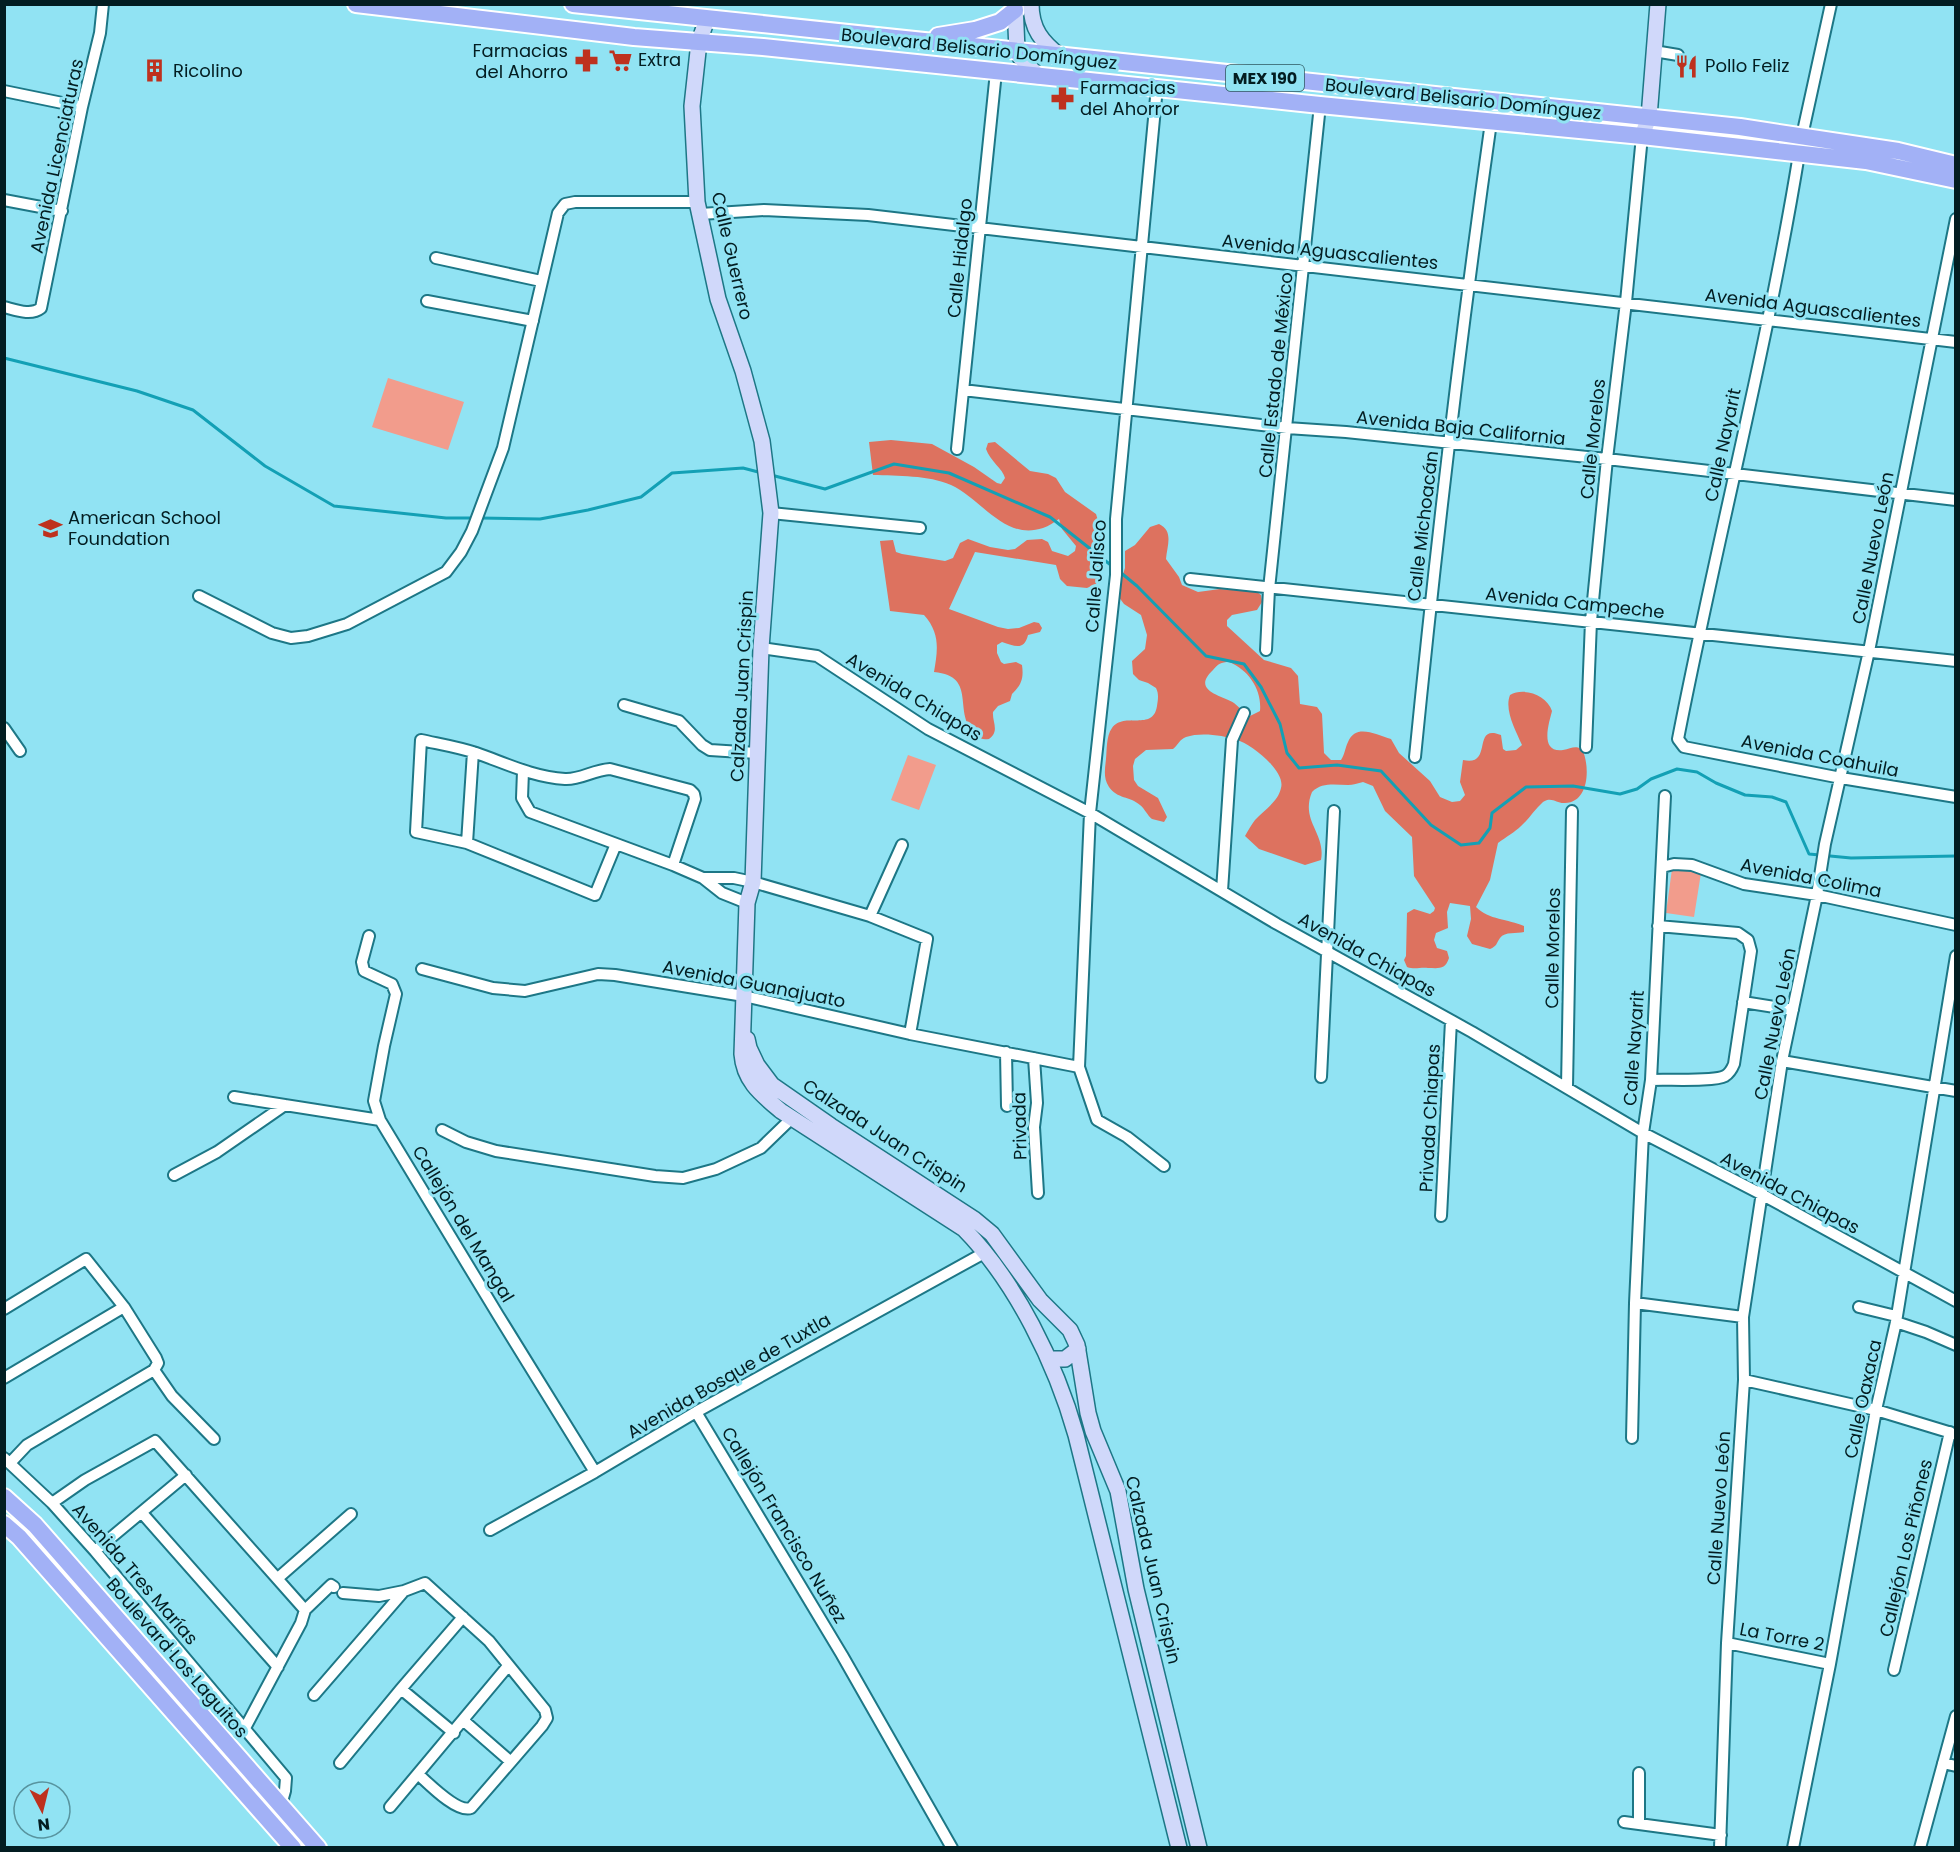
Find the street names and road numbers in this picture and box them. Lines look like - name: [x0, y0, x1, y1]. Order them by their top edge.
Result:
- street label: Boulevard Belisario Domínguez: [840, 22, 1118, 75]
- street label: Avenida Licenciaturas: [24, 56, 89, 255]
- road number: MEX 190: [1226, 65, 1304, 91]
- street label: Boulevard Belisario Domínguez: [1324, 72, 1602, 125]
- street label: Calle Guerrero: [706, 190, 759, 322]
- street label: Calle Hidalgo: [941, 197, 978, 319]
- street label: Avenida Aguascalientes: [1221, 228, 1440, 275]
- street label: Calle Estado de México: [1252, 271, 1299, 479]
- street label: Avenida Aguascalientes: [1704, 282, 1923, 333]
- street label: Calle Morelos: [1574, 377, 1611, 500]
- street label: Calle Nayarit: [1698, 386, 1747, 504]
- street label: Avenida Baja California: [1355, 404, 1567, 451]
- street label: Calle Michoacán: [1401, 449, 1444, 603]
- street label: Calle Nuevo León: [1845, 470, 1900, 626]
- street label: Calle Jalisco: [1079, 519, 1112, 633]
- street label: Avenida Campeche: [1484, 581, 1666, 624]
- street label: Calzada Juan Crispin: [724, 589, 759, 783]
- street label: Avenida Chiapas: [842, 646, 987, 747]
- street label: Avenida Coahuila: [1739, 728, 1901, 783]
- street label: Avenida Colima: [1738, 852, 1884, 903]
- street label: Calle Morelos: [1539, 887, 1566, 1009]
- street label: Avenida Chiapas: [1294, 906, 1441, 1003]
- street label: Calle Nuevo León: [1747, 946, 1802, 1102]
- street label: Avenida Guanajuato: [660, 953, 848, 1014]
- street label: Calle Nayarit: [1617, 989, 1650, 1107]
- street label: Privada Chiapas: [1413, 1043, 1446, 1193]
- street label: Calzada Juan Crispin: [798, 1073, 973, 1198]
- street label: Privada: [1006, 1092, 1033, 1160]
- street label: Callejón del Mangal: [407, 1141, 520, 1307]
- street label: Avenida Chiapas: [1716, 1145, 1864, 1240]
- street label: Avenida Bosque de Tuxtla: [622, 1307, 835, 1444]
- street label: Calle Oaxaca: [1838, 1337, 1887, 1461]
- street label: Callejón Francisco Nuñez: [716, 1422, 853, 1628]
- street label: Calle Nuevo León: [1701, 1430, 1736, 1586]
- street label: Callejón Los Piñones: [1873, 1456, 1938, 1639]
- street label: Calzada Juan Crispin: [1120, 1473, 1187, 1666]
- street label: Avenida Tres Marías: [67, 1497, 204, 1650]
- street label: Boulevard Los Laguitos: [101, 1572, 254, 1743]
- street label: La Torre 2: [1738, 1616, 1827, 1657]

